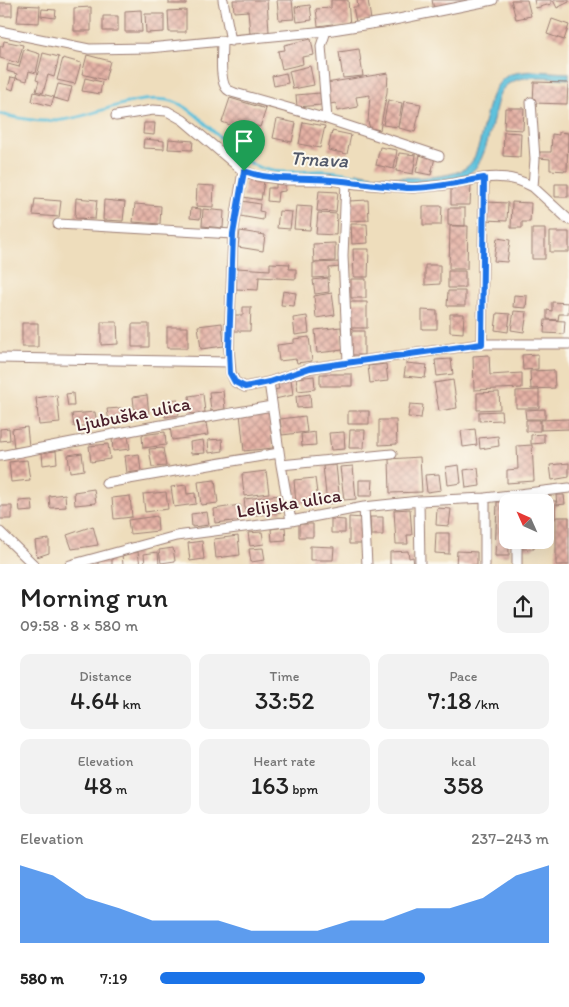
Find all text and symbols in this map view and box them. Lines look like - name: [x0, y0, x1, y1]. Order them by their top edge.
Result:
- pin: [223, 120, 265, 171]
- icon: arrive: [230, 127, 258, 155]
- water label: Trnava: [289, 146, 350, 173]
- street label: Ljubuška ulica: [74, 392, 193, 436]
- street label: Lelijska ulica: [235, 483, 343, 523]
- north arrow: [499, 494, 554, 549]
- map controls: [499, 494, 554, 549]
- text: Morning run: [20, 580, 168, 614]
- button: share: [497, 581, 549, 633]
- text: 09:58 · 8 × 580 m: [20, 616, 138, 635]
- text: Distance: [79, 668, 132, 685]
- text: Time: [270, 668, 299, 685]
- text: Pace: [449, 668, 478, 685]
- text: 4.64: [70, 685, 119, 715]
- text: 33:52: [255, 685, 314, 715]
- text: 7:18: [428, 685, 472, 715]
- text: km: [119, 696, 141, 713]
- text: /km: [472, 696, 499, 713]
- text: Elevation: [78, 753, 133, 770]
- text: Heart rate: [254, 753, 315, 770]
- text: kcal: [451, 753, 476, 770]
- text: 48: [84, 770, 112, 800]
- text: 163: [251, 770, 289, 800]
- text: 358: [443, 770, 484, 800]
- text: m: [112, 781, 127, 798]
- text: bpm: [289, 781, 318, 798]
- text: Elevation: [20, 829, 84, 848]
- text: 237–243 m: [471, 829, 549, 848]
- text: 580 m: [20, 969, 64, 988]
- text: 7:19: [100, 969, 128, 988]

